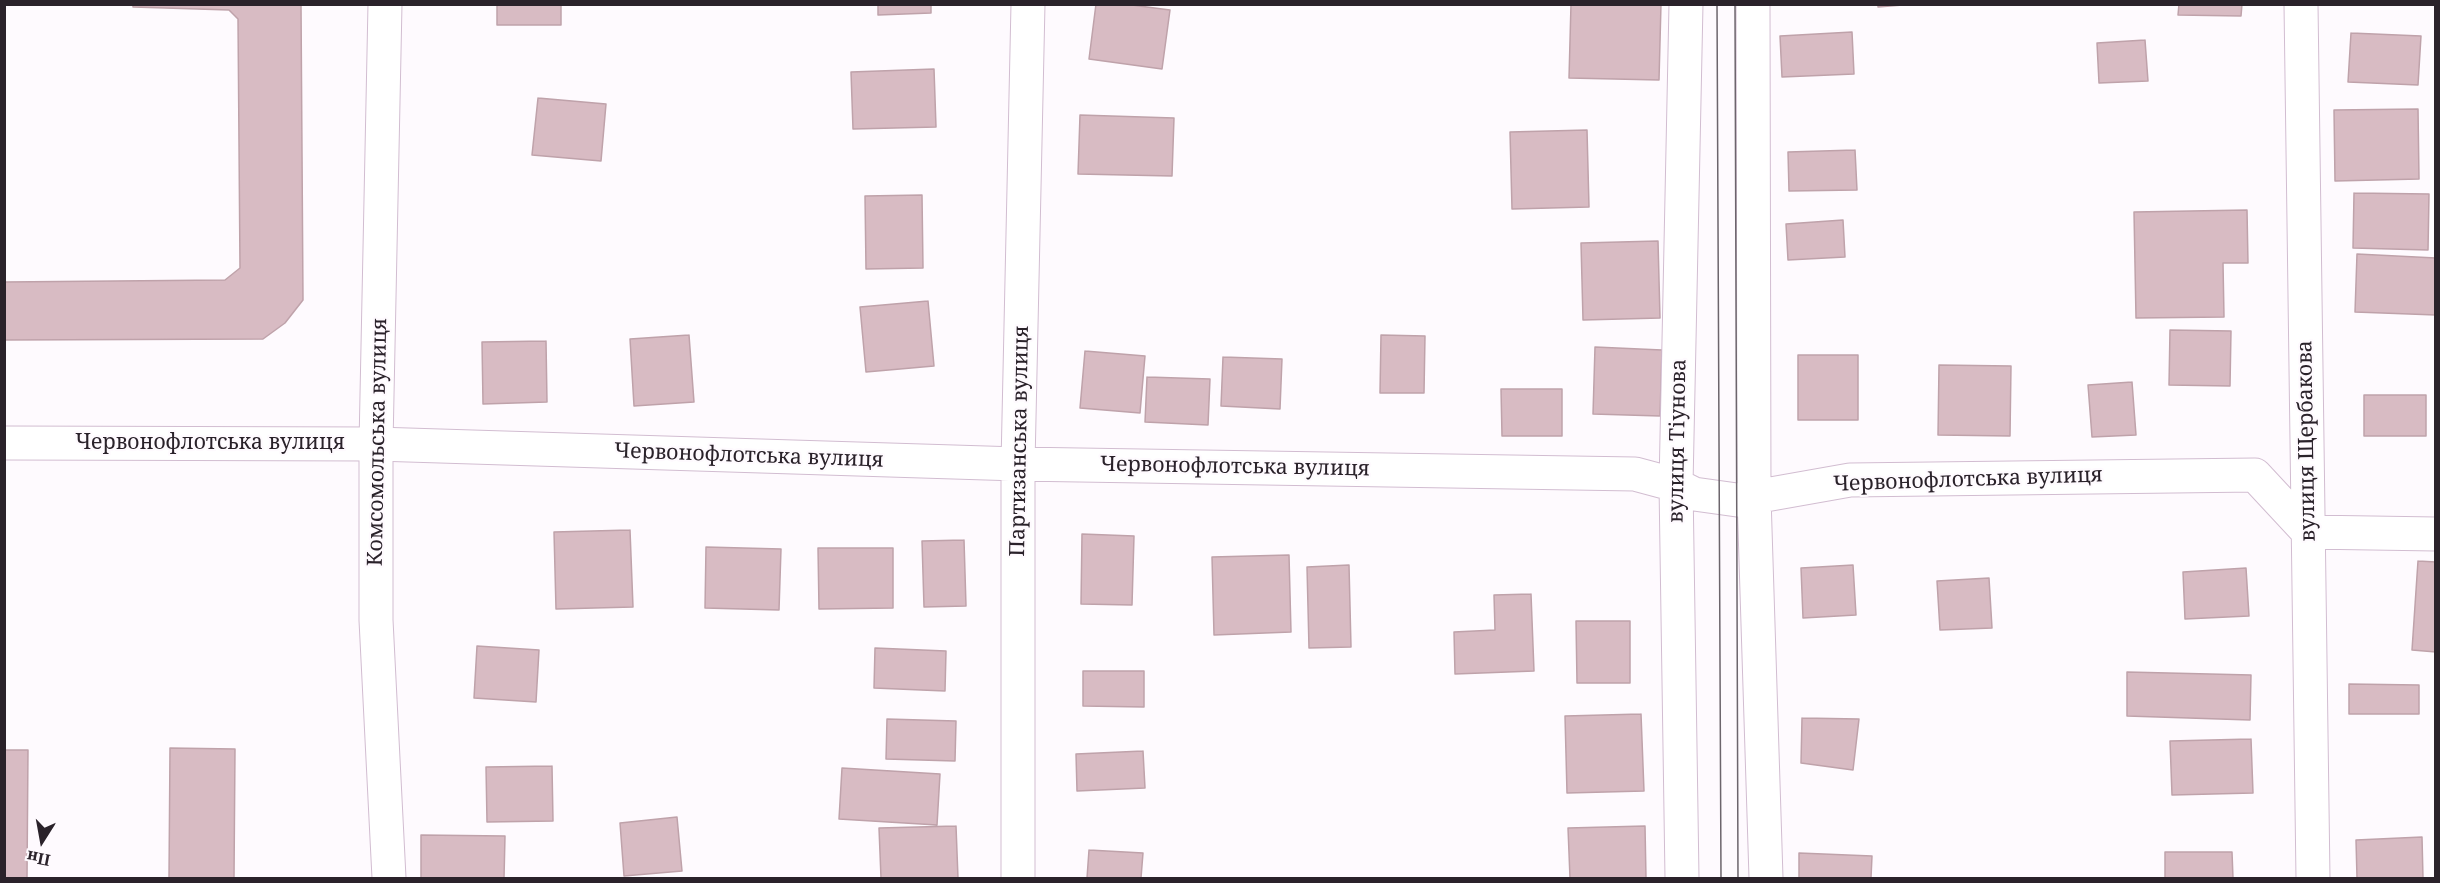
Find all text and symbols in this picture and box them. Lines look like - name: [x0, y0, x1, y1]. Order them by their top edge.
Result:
- street label: Комсомольська вулиця: [363, 318, 393, 566]
- street label: Партизанська вулиця: [1005, 325, 1035, 557]
- street label: вулиця Щербакова: [2293, 340, 2321, 542]
- street label: вулиця Тіунова: [1664, 359, 1692, 523]
- street label: Червонофлотська вулиця: [75, 430, 345, 456]
- street label: Червонофлотська вулиця: [614, 439, 884, 473]
- street label: Червонофлотська вулиця: [1100, 452, 1370, 482]
- street label: Червонофлотська вулиця: [1833, 463, 2103, 497]
- north arrow: [12, 811, 72, 871]
- text: Пн: [25, 846, 52, 872]

